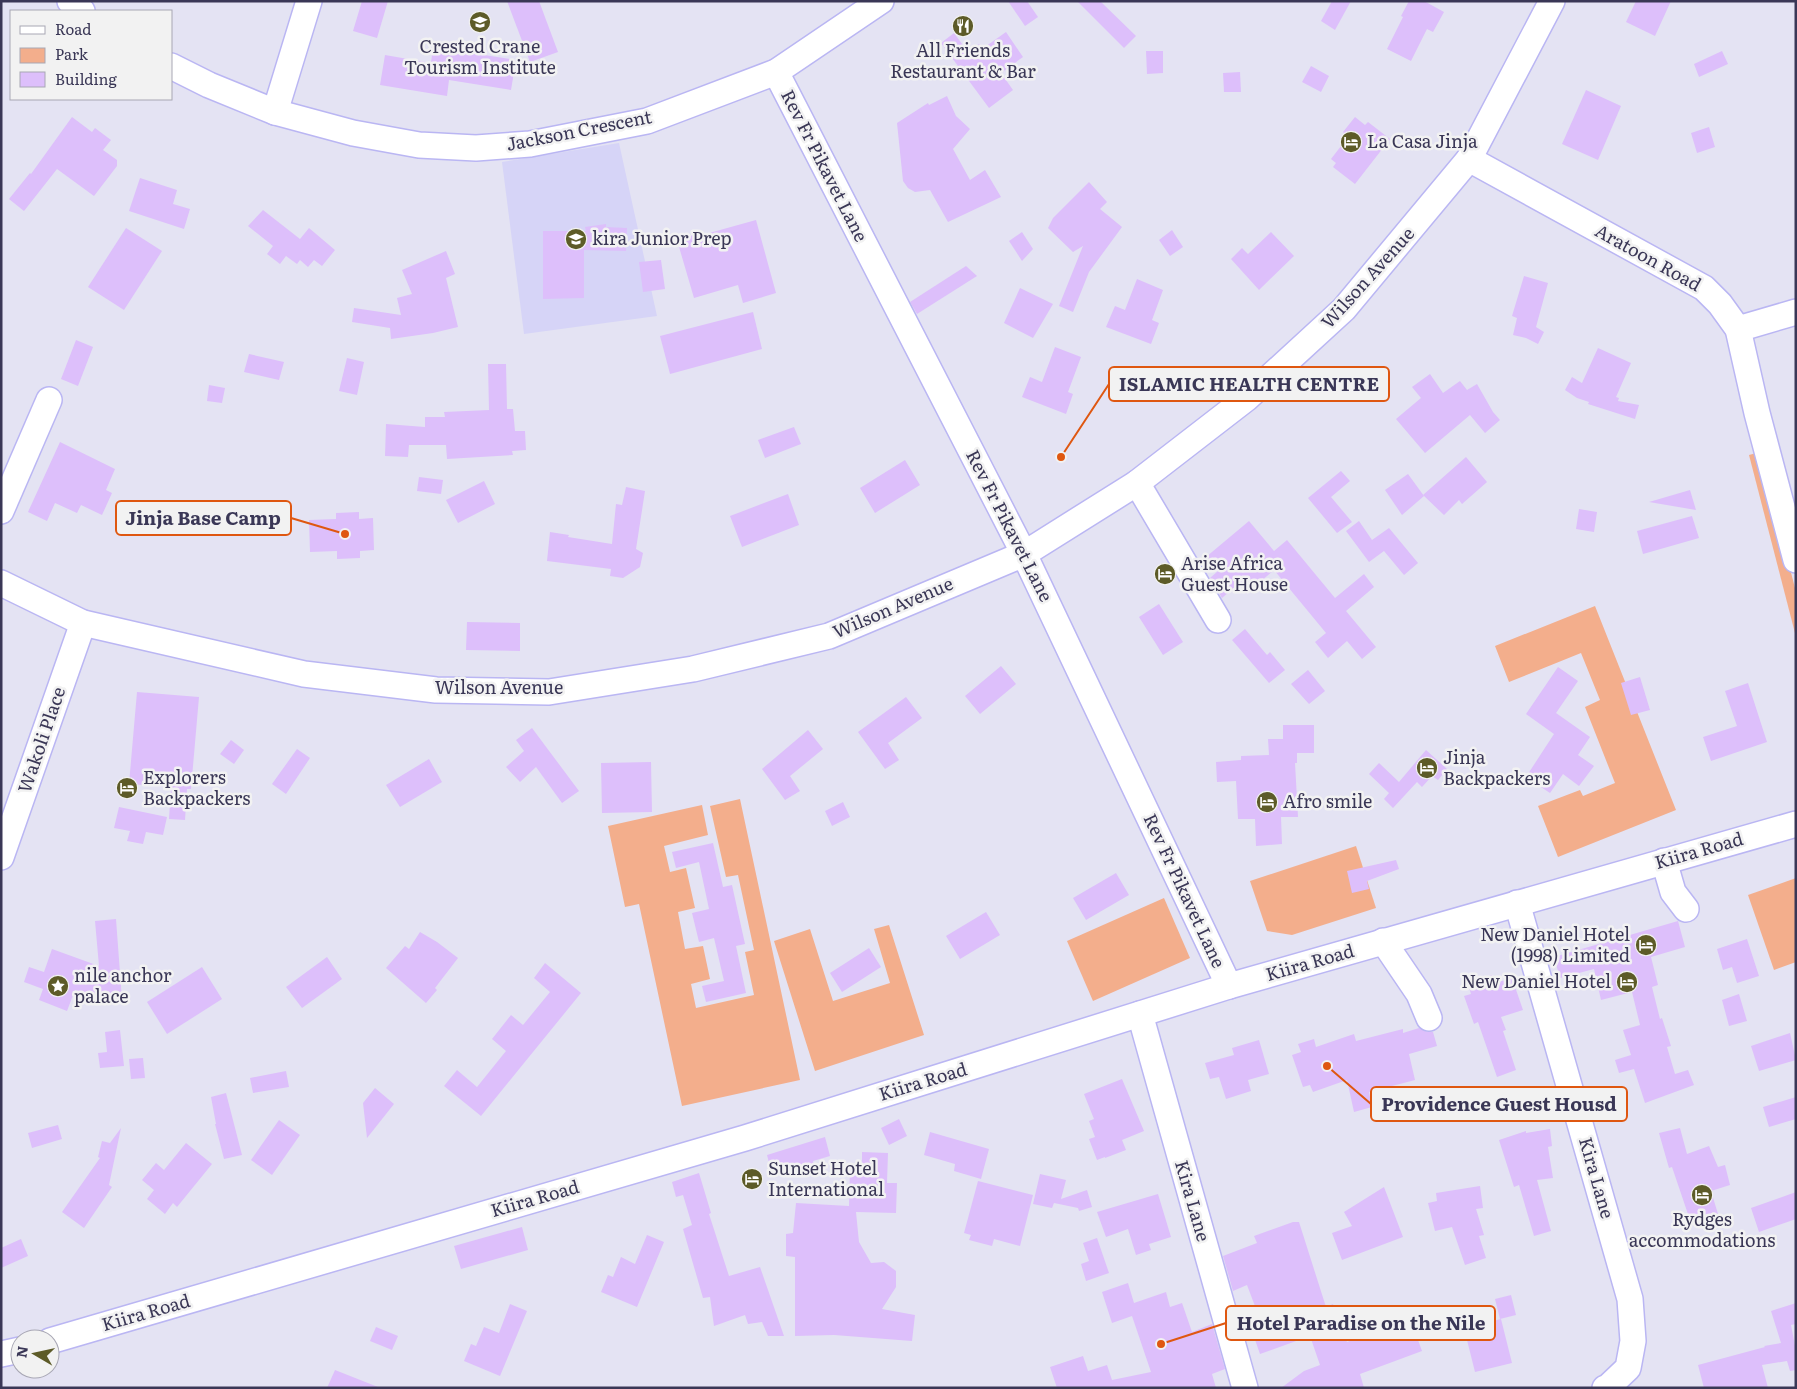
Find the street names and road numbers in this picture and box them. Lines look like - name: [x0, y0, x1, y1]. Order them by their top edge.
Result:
- street label: Rev Fr Pikavet Lane: [775, 84, 875, 246]
- street label: Jackson Crescent: [504, 102, 654, 157]
- street label: Aratoon Road: [1591, 216, 1707, 297]
- street label: Wilson Avenue: [1314, 220, 1420, 334]
- street label: Rev Fr Pikavet Lane: [960, 444, 1060, 606]
- street label: Wilson Avenue: [828, 569, 957, 644]
- street label: Wilson Avenue: [435, 673, 563, 700]
- street label: Wakoli Place: [10, 683, 71, 796]
- street label: Rev Fr Pikavet Lane: [1138, 809, 1233, 972]
- street label: Kiira Road: [1651, 824, 1746, 875]
- street label: Kiira Road: [1262, 936, 1357, 987]
- street label: Kiira Road: [875, 1054, 970, 1107]
- street label: Kira Lane: [1573, 1134, 1622, 1221]
- street label: Kira Lane: [1169, 1157, 1218, 1244]
- street label: Kiira Road: [487, 1172, 582, 1223]
- street label: Kiira Road: [98, 1286, 193, 1337]

